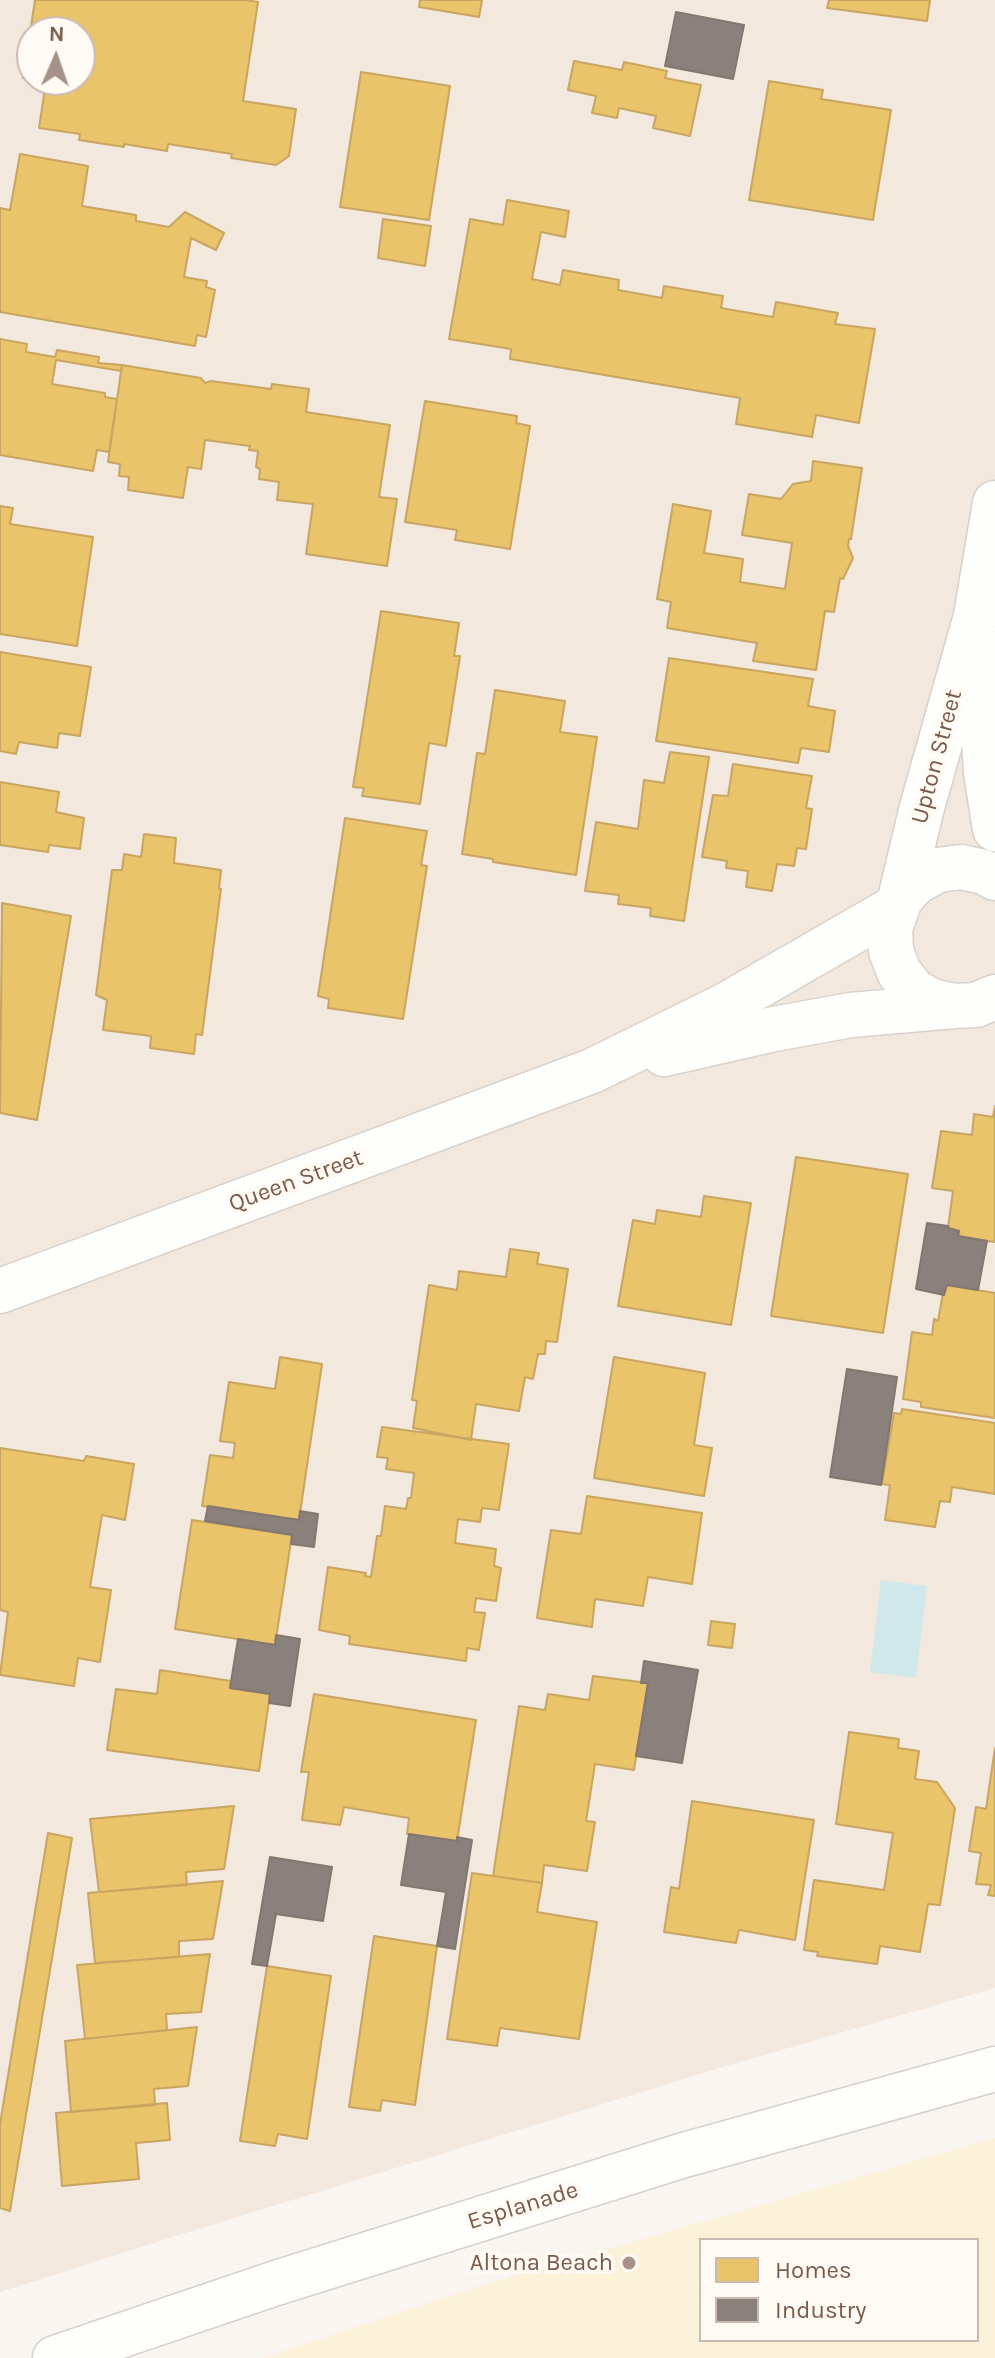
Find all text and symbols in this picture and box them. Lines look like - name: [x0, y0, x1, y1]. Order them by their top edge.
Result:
- north arrow: [16, 16, 96, 96]
- text: N: [48, 21, 65, 47]
- street label: Upton Street: [905, 687, 969, 827]
- street label: Queen Street: [225, 1143, 367, 1219]
- street label: Esplanade: [464, 2176, 582, 2236]
- legend: [699, 2238, 979, 2342]
- place label: Altona Beach: [470, 2249, 613, 2277]
- marker: Altona Beach: [620, 2254, 638, 2272]
- text: Homes: [775, 2256, 852, 2284]
- text: Industry: [775, 2296, 866, 2324]

